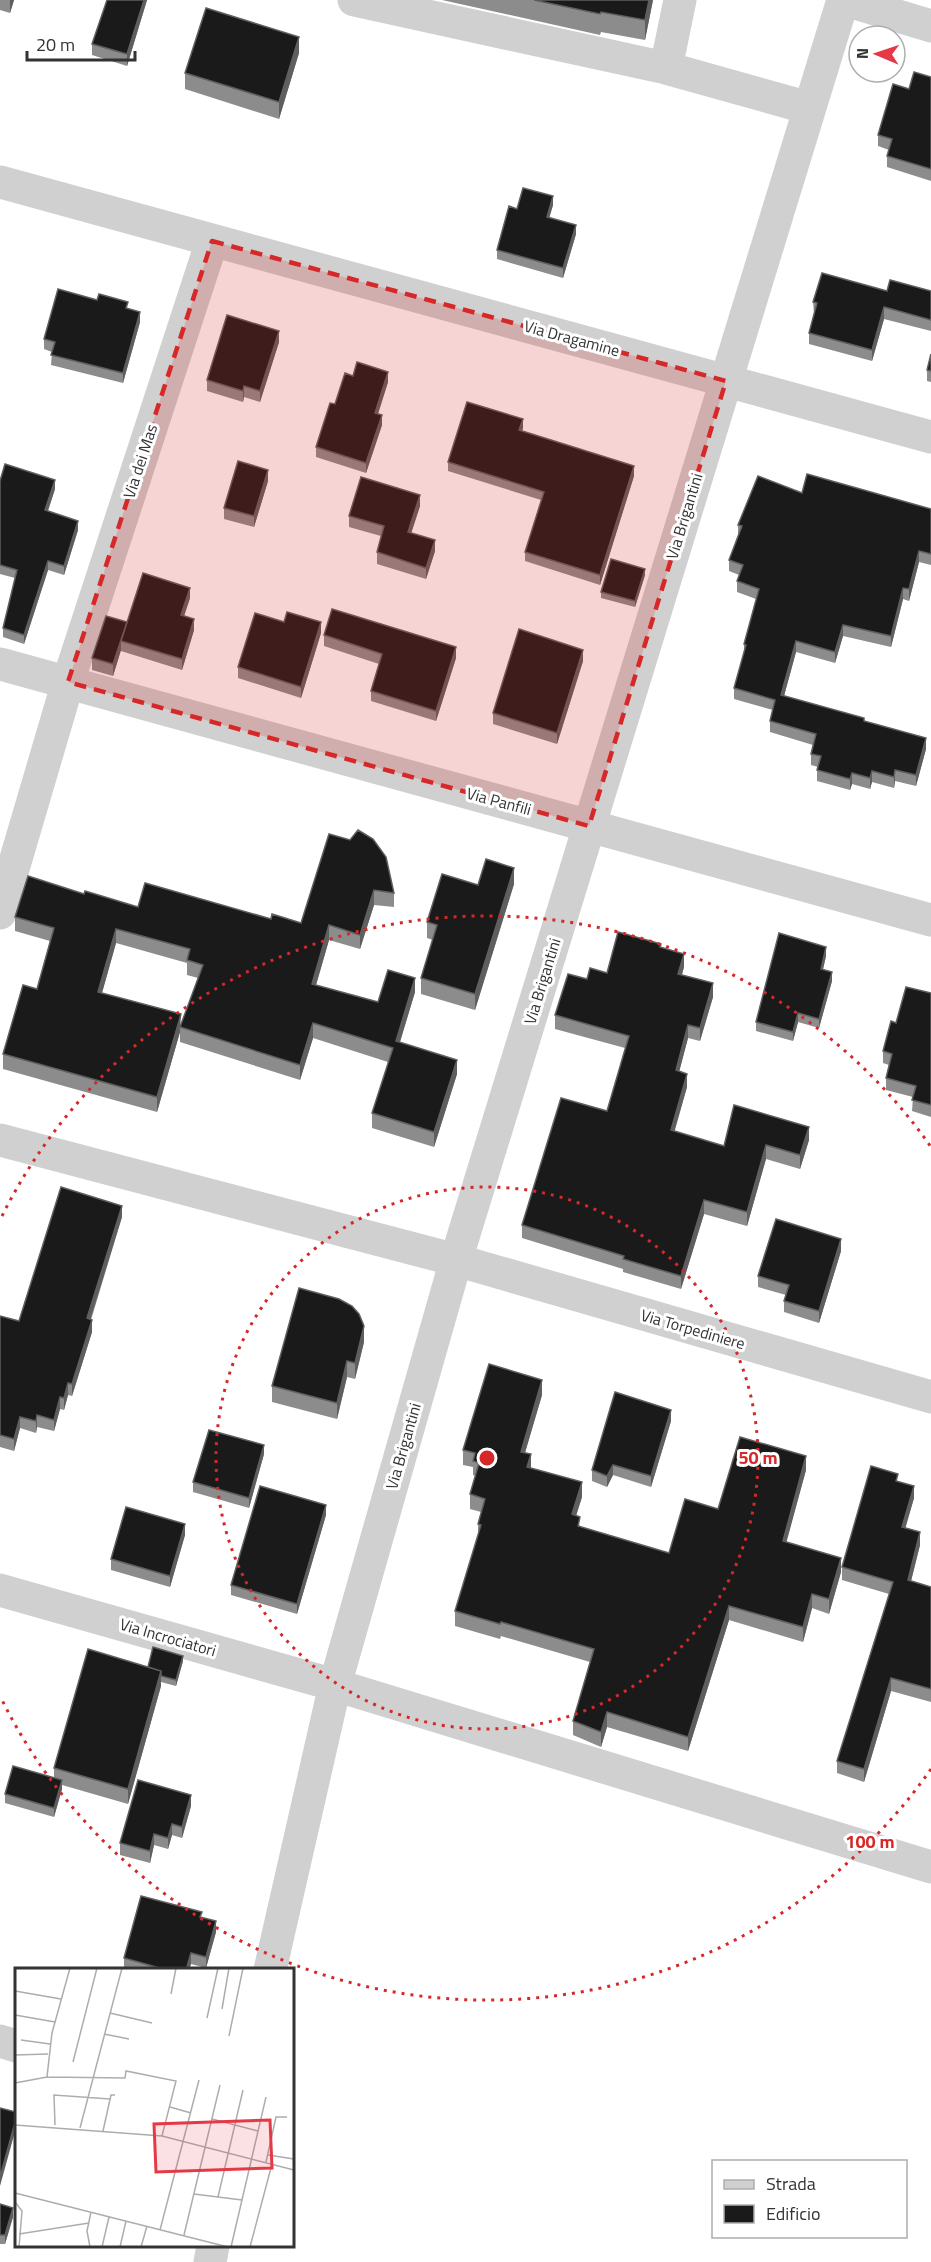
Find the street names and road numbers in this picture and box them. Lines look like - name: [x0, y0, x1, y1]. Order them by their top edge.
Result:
- street label: Via Dragamine: [522, 314, 622, 362]
- street label: Via dei Mas: [117, 421, 163, 501]
- street label: Via Brigantini: [659, 470, 709, 562]
- street label: Via Panfili: [464, 781, 534, 821]
- street label: Via Brigantini: [517, 935, 567, 1027]
- street label: Via Torpediniere: [638, 1303, 748, 1355]
- street label: Via Brigantini: [379, 1400, 427, 1492]
- street label: Via Incrociatori: [117, 1612, 219, 1662]

